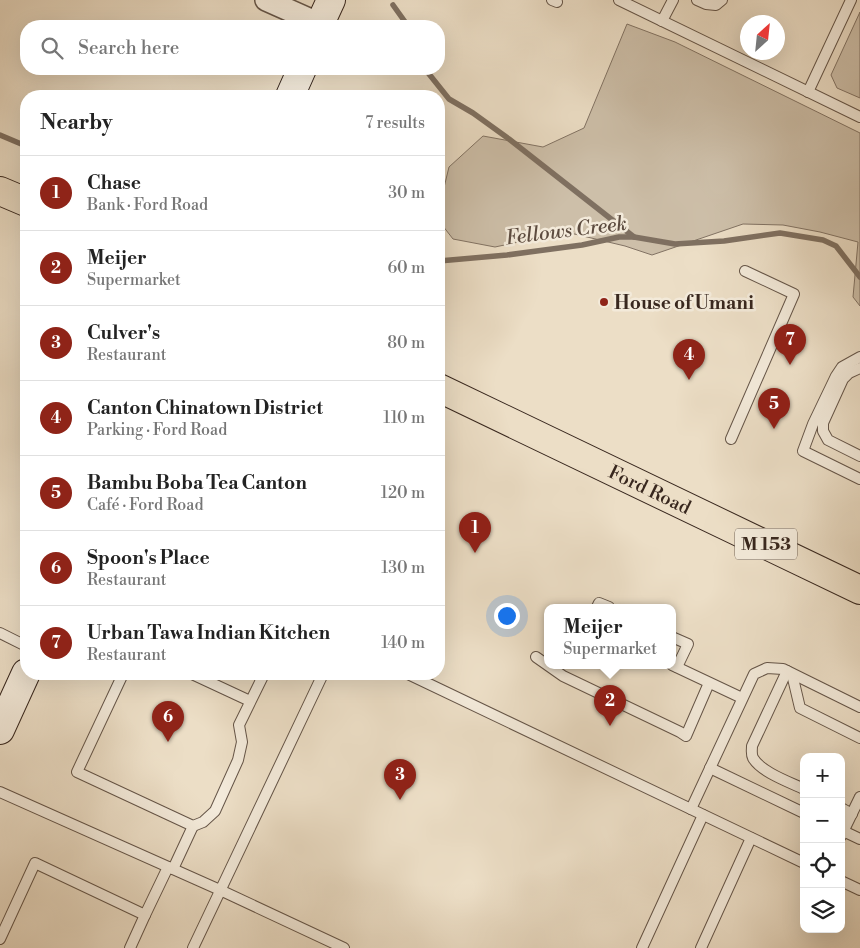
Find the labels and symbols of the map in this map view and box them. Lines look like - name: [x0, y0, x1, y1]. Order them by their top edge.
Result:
- north arrow: [740, 15, 785, 60]
- water label: Fellows Creek: [504, 212, 628, 251]
- place label: House of Umani: [614, 291, 754, 315]
- marker: House of Umani: [598, 296, 610, 308]
- pin: 7: [774, 324, 806, 365]
- pin: 4: [673, 339, 705, 380]
- pin: 5: [758, 388, 790, 429]
- street label: Ford Road: [604, 460, 695, 520]
- pin: 1: [459, 512, 491, 553]
- road number: M 153: [735, 528, 797, 560]
- your location: [494, 603, 520, 629]
- pin: 2: [594, 685, 626, 726]
- pin: 6: [152, 701, 184, 742]
- pin: 3: [384, 759, 416, 800]

